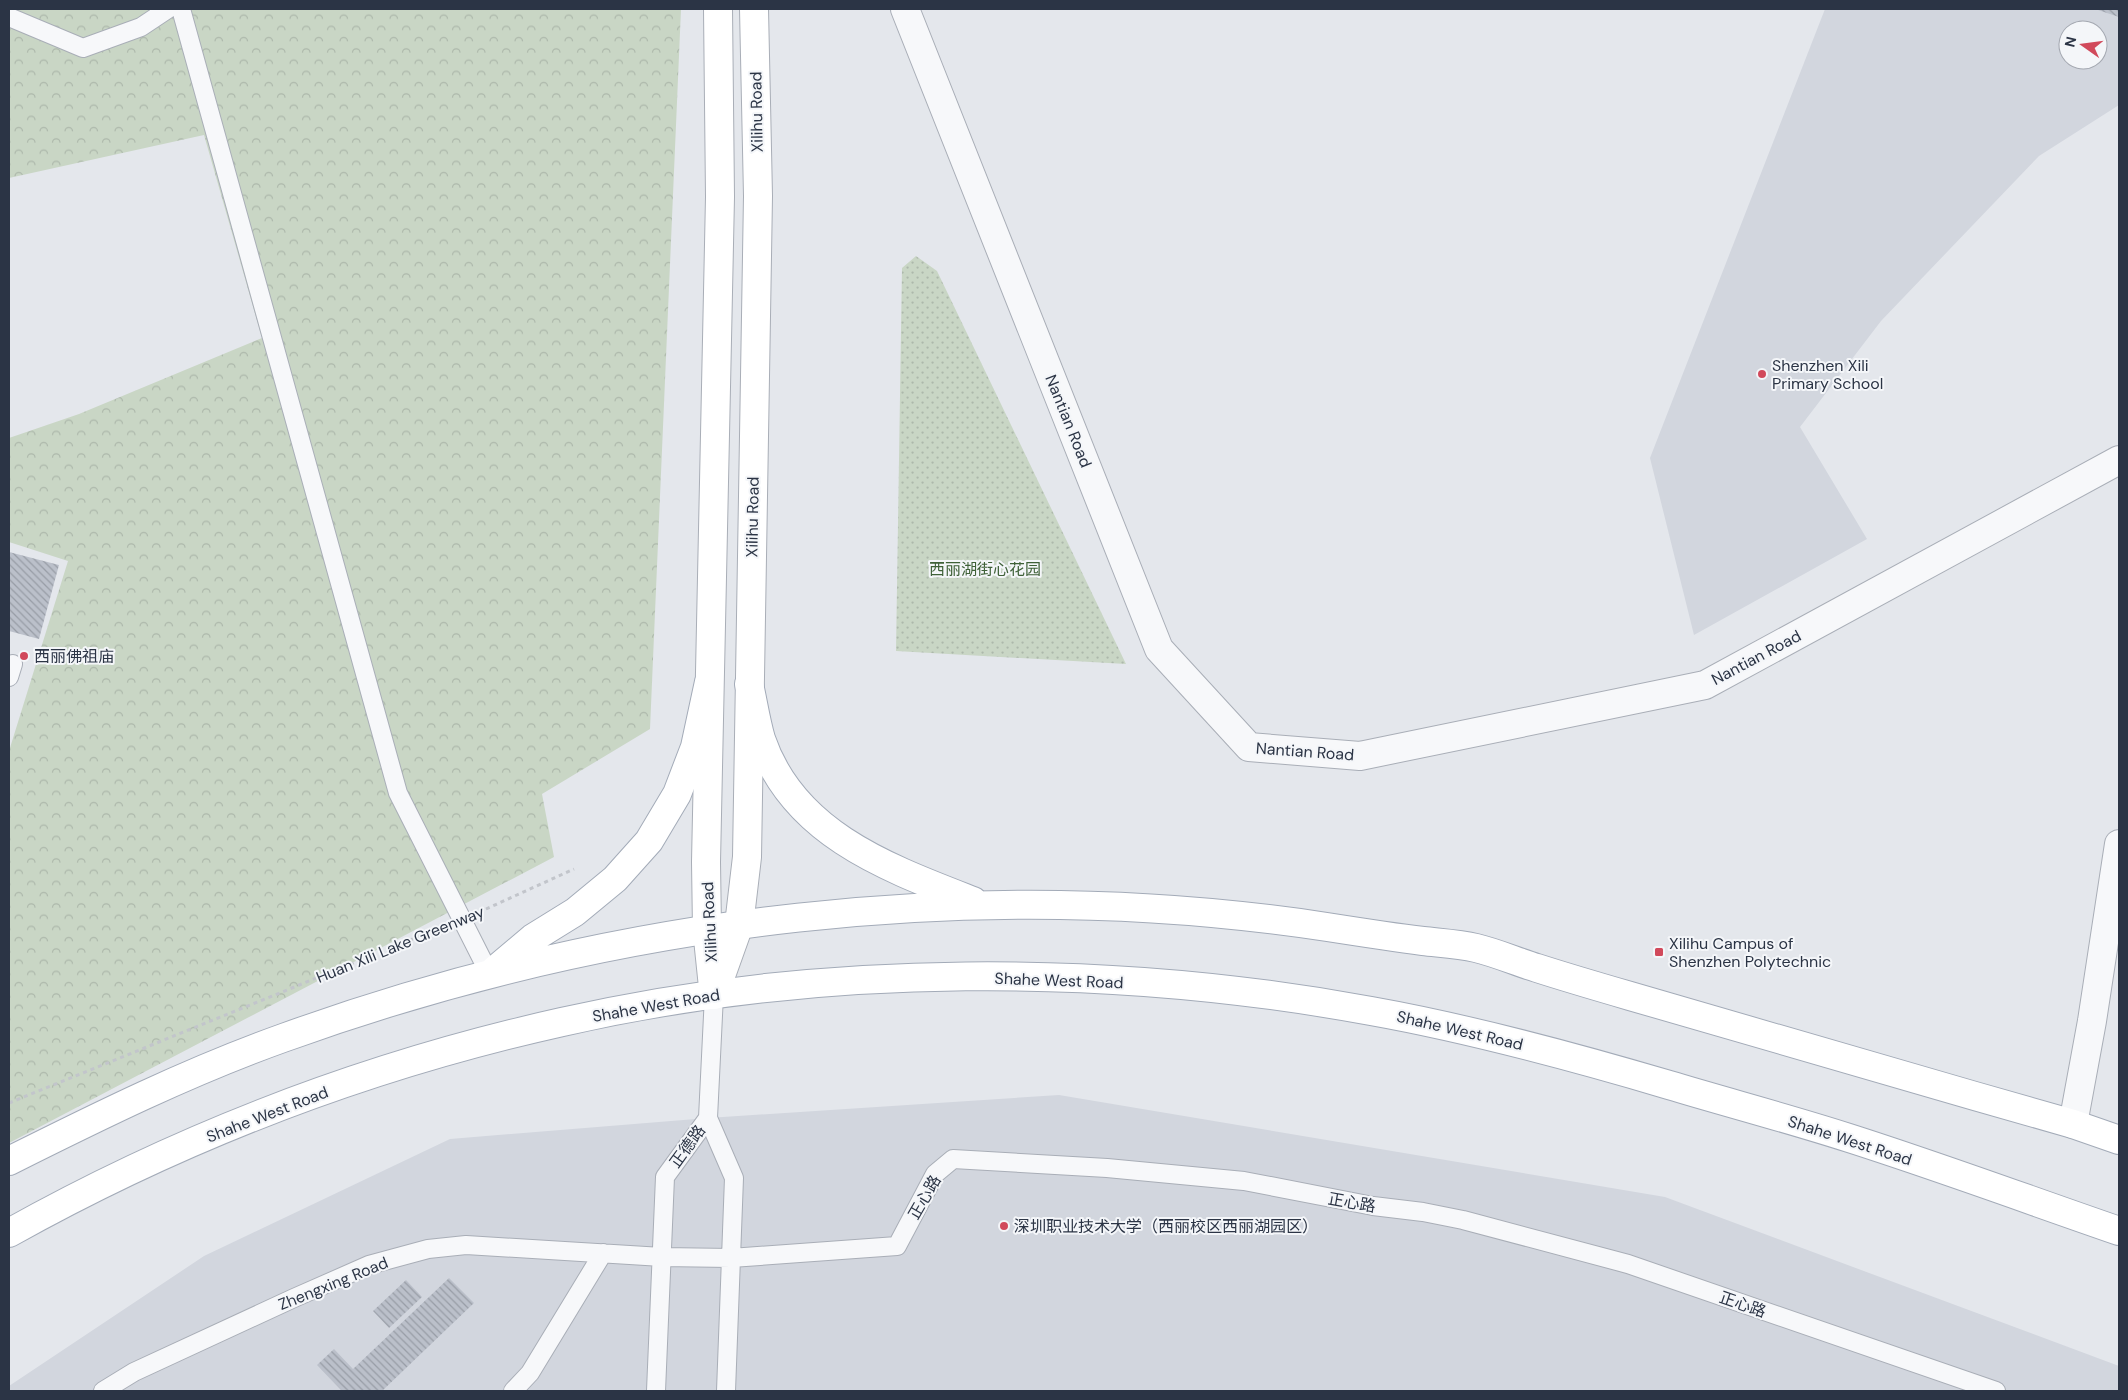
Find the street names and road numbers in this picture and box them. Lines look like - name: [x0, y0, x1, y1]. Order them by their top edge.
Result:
- street label: Xilihu Road: [745, 71, 768, 153]
- street label: Nantian Road: [1040, 372, 1097, 471]
- street label: Xilihu Road: [741, 476, 764, 558]
- street label: Nantian Road: [1708, 625, 1805, 690]
- street label: Nantian Road: [1255, 738, 1355, 765]
- street label: Xilihu Road: [697, 881, 722, 963]
- street label: Huan Xili Lake Greenway: [313, 901, 488, 988]
- street label: Shahe West Road: [994, 968, 1124, 993]
- street label: Shahe West Road: [591, 984, 721, 1027]
- street label: Shahe West Road: [1395, 1006, 1525, 1055]
- street label: Shahe West Road: [203, 1082, 331, 1147]
- street label: Shahe West Road: [1785, 1111, 1914, 1170]
- street label: 正德路: [665, 1121, 710, 1172]
- street label: 正心路: [903, 1171, 946, 1223]
- street label: 正心路: [1326, 1188, 1377, 1217]
- street label: Zhengxing Road: [275, 1252, 391, 1315]
- street label: 正心路: [1717, 1287, 1769, 1322]

